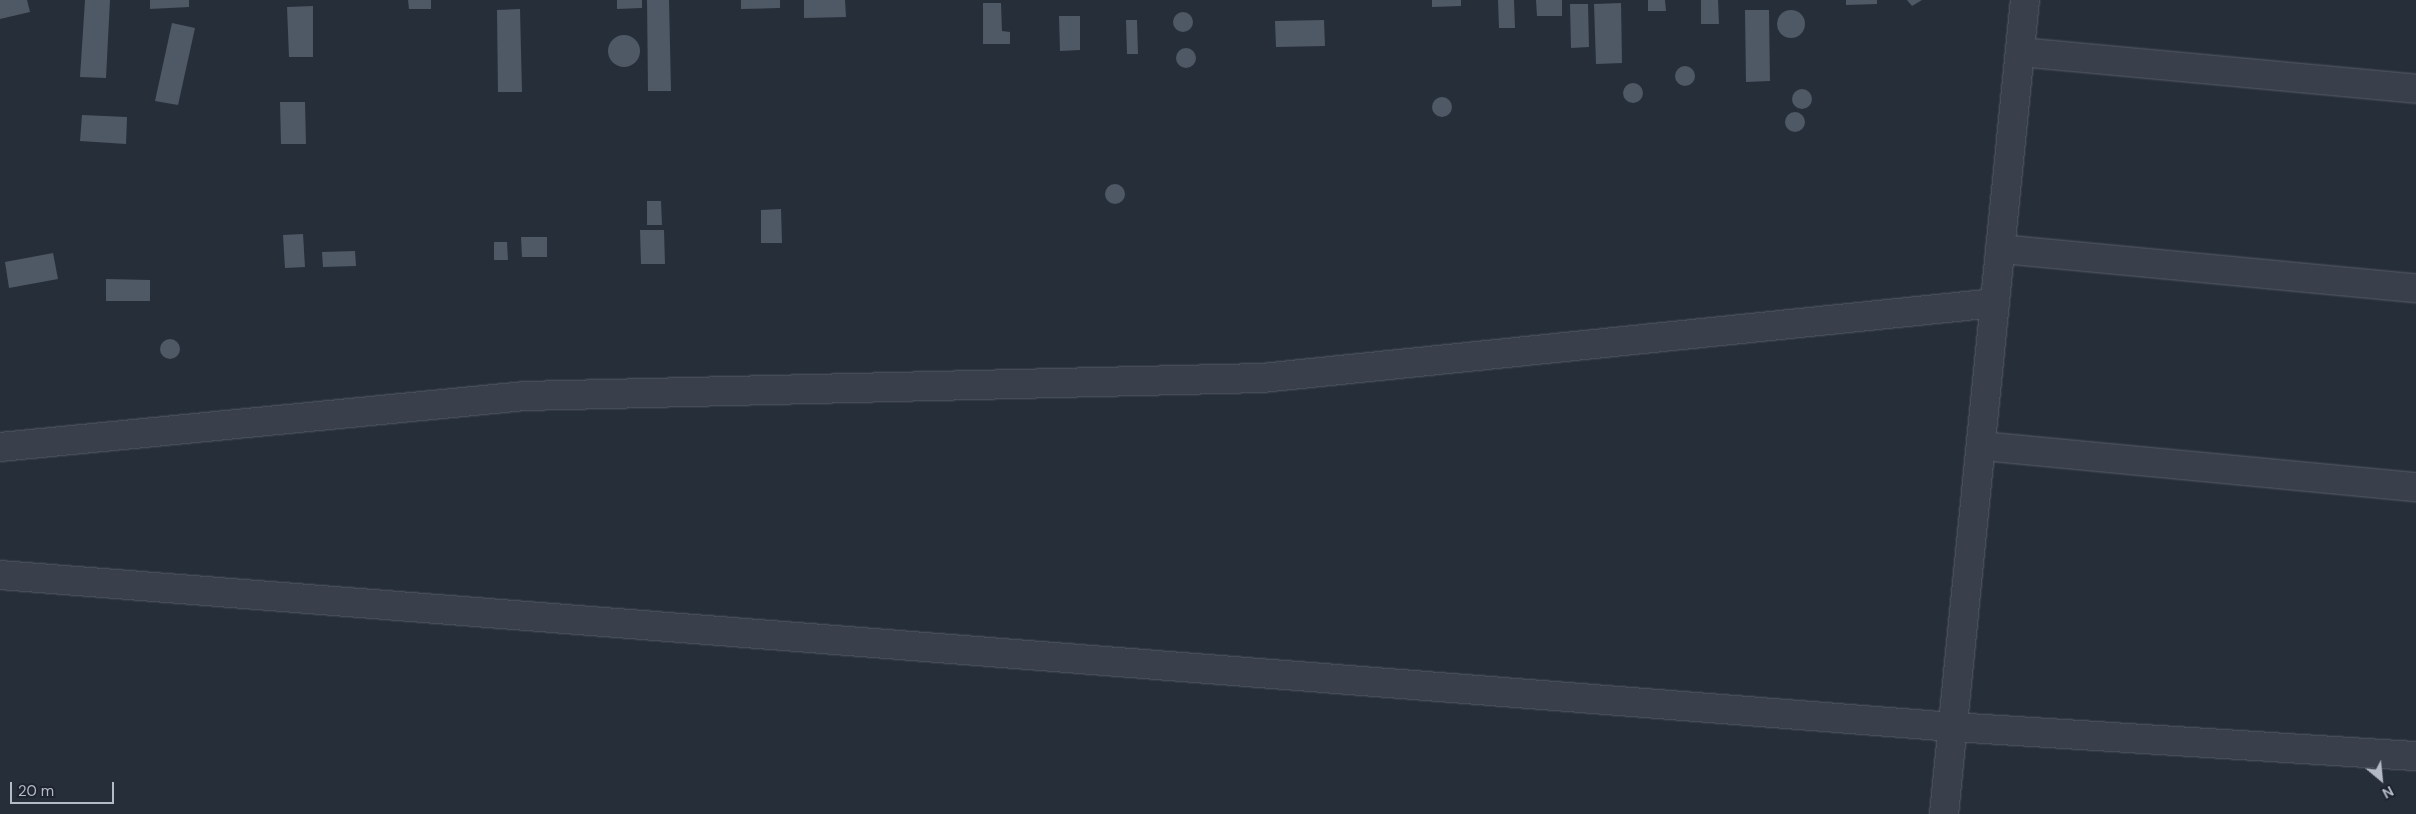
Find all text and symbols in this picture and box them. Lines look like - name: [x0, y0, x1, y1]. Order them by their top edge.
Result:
- north arrow: [2356, 754, 2406, 804]
- scale bar: [12, 772, 116, 804]
- text: 20 m: [18, 781, 54, 801]
- text: N: [2379, 782, 2397, 803]

